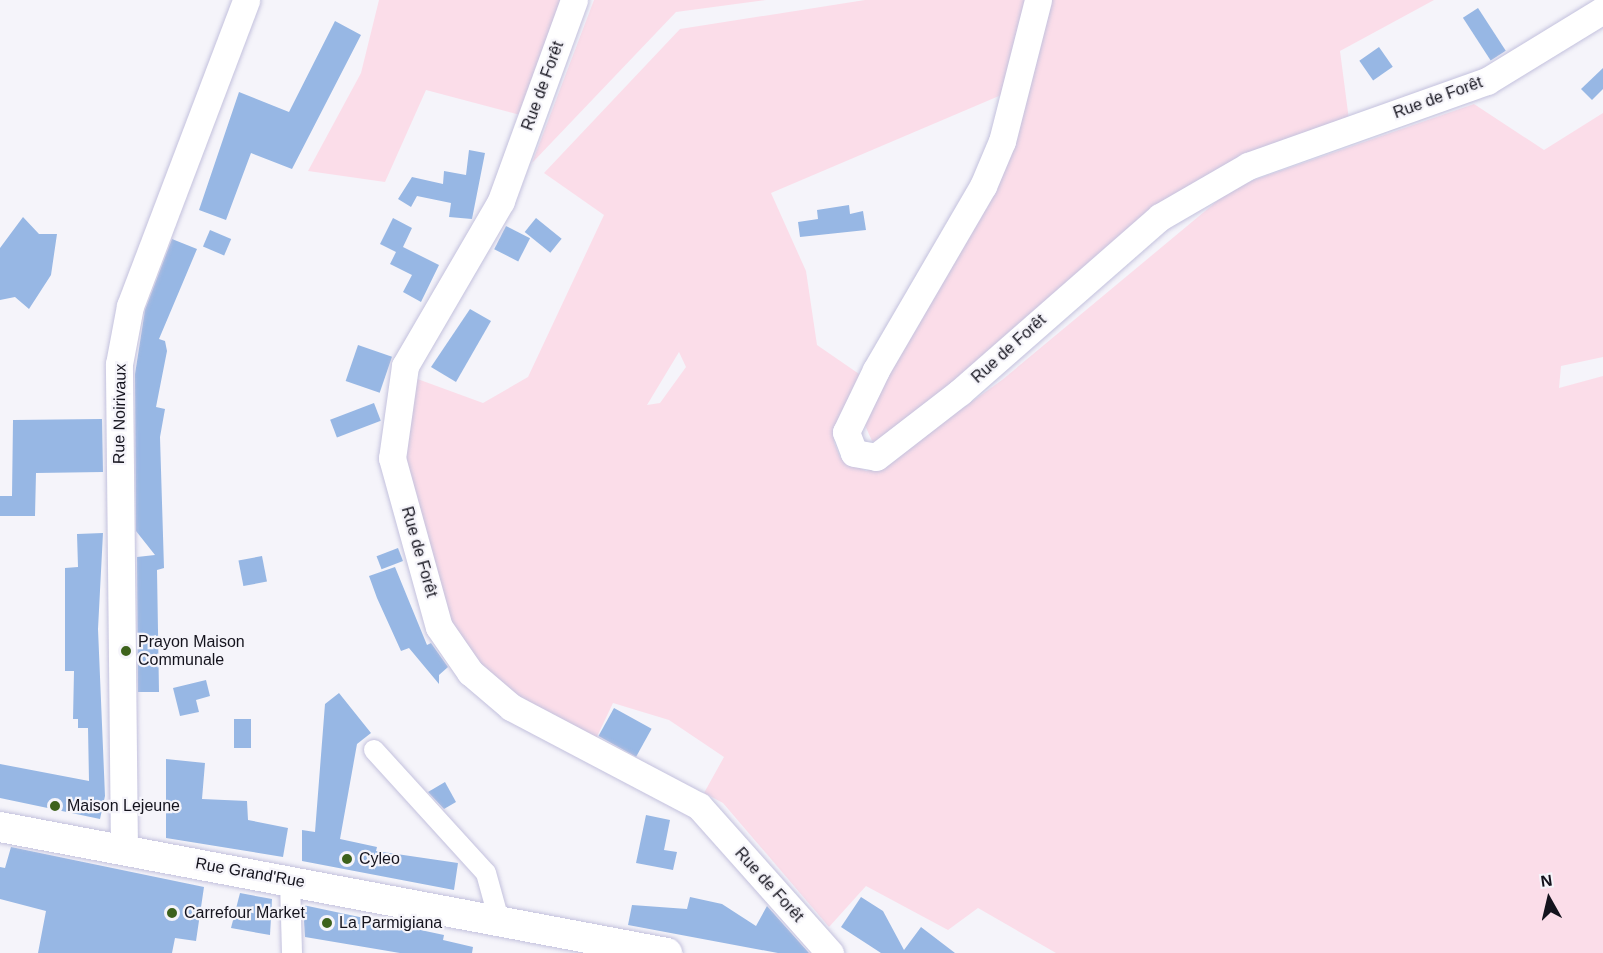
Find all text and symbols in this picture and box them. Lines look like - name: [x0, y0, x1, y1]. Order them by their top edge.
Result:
- street label: Rue de Forêt: [518, 39, 568, 133]
- street label: Rue de Forêt: [1391, 73, 1485, 123]
- street label: Rue de Forêt: [968, 311, 1050, 387]
- street label: Rue Noirivaux: [110, 364, 130, 464]
- street label: Rue de Forêt: [397, 504, 441, 600]
- place label: Prayon Maison Communale: [138, 632, 245, 670]
- marker: Prayon Maison Communale: [119, 644, 133, 658]
- place label: Maison Lejeune: [67, 796, 180, 816]
- marker: Maison Lejeune: [48, 799, 62, 813]
- street label: Rue de Forêt: [731, 844, 807, 926]
- place label: Cyleo: [359, 849, 400, 869]
- marker: Cyleo: [340, 852, 354, 866]
- street label: Rue Grand'Rue: [194, 854, 306, 892]
- north arrow: [1519, 869, 1579, 929]
- text: N: [1540, 871, 1553, 890]
- place label: Carrefour Market: [184, 903, 305, 923]
- marker: Carrefour Market: [165, 906, 179, 920]
- place label: La Parmigiana: [339, 913, 442, 933]
- marker: La Parmigiana: [320, 916, 334, 930]

